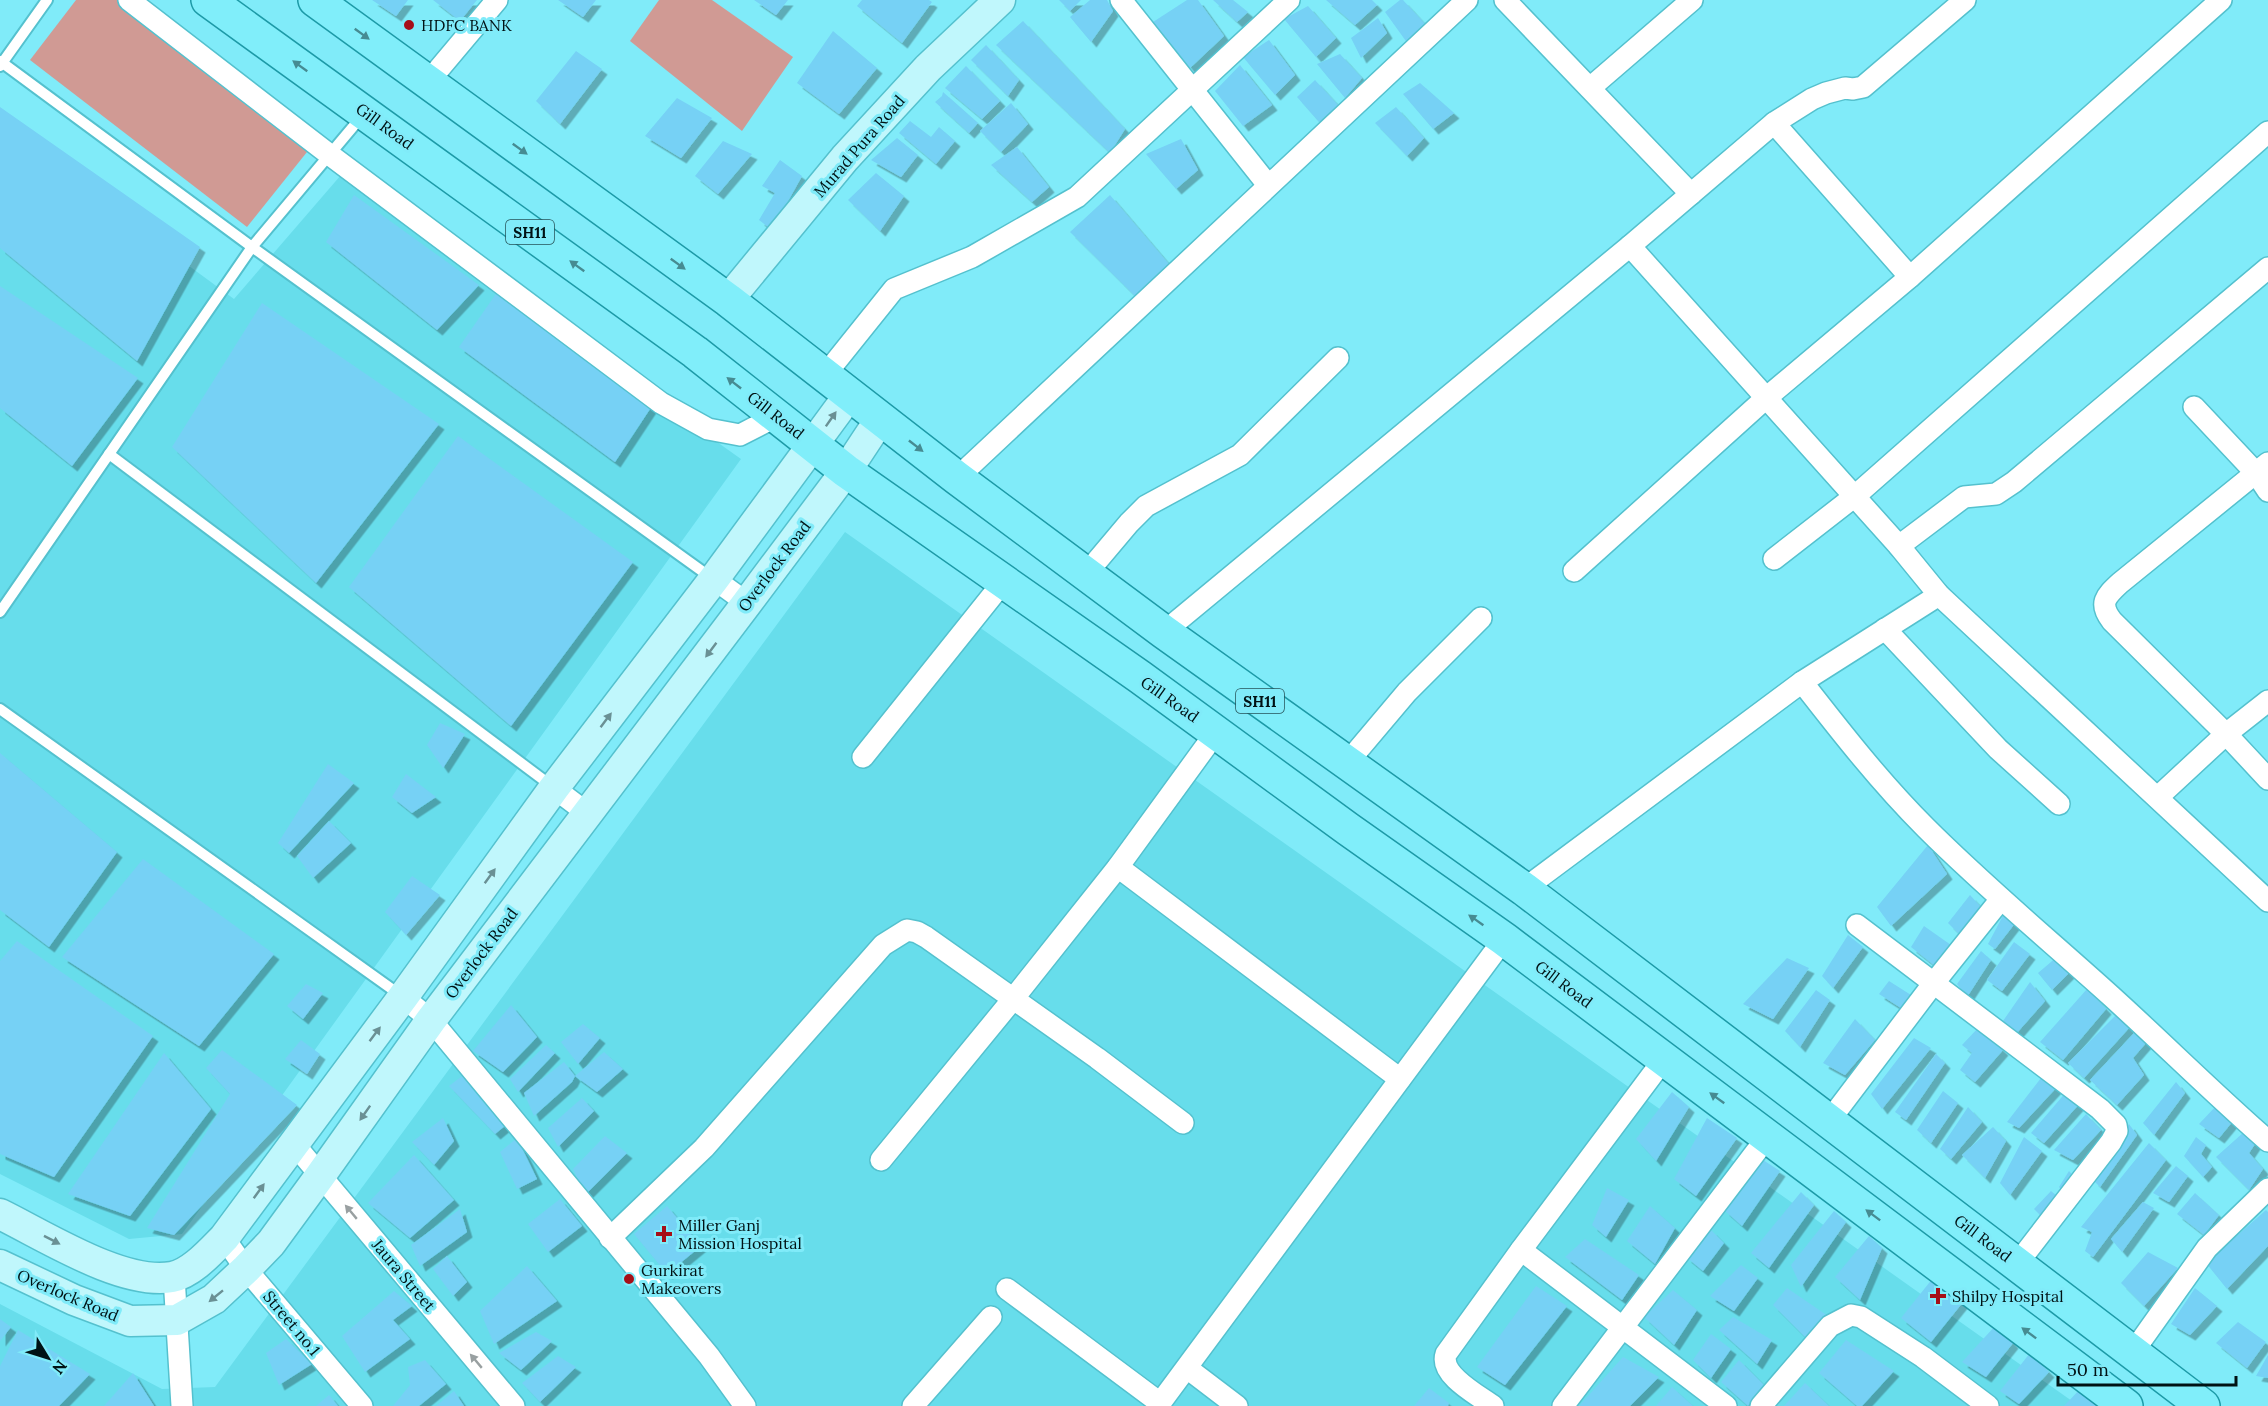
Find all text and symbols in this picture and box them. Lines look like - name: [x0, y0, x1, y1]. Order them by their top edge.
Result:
- place label: HDFC BANK: [421, 15, 512, 35]
- marker: HDFC BANK: [402, 18, 416, 32]
- one-way arrow: [355, 28, 370, 40]
- one-way arrow: [293, 60, 309, 72]
- street label: Murad Pura Road: [809, 91, 909, 201]
- street label: Gill Road: [352, 98, 418, 154]
- one-way arrow: [512, 143, 528, 155]
- road number: SH11: [506, 220, 554, 244]
- one-way arrow: [669, 258, 685, 270]
- one-way arrow: [570, 261, 585, 273]
- one-way arrow: [726, 376, 742, 389]
- street label: Gill Road: [744, 387, 809, 444]
- one-way arrow: [825, 412, 837, 427]
- one-way arrow: [909, 439, 924, 451]
- street label: Overlock Road: [733, 516, 815, 615]
- one-way arrow: [705, 642, 718, 658]
- street label: Gill Road: [1137, 672, 1203, 727]
- road number: SH11: [1236, 689, 1284, 713]
- one-way arrow: [599, 712, 611, 727]
- one-way arrow: [483, 869, 495, 884]
- street label: Overlock Road: [440, 903, 522, 1002]
- one-way arrow: [1469, 914, 1485, 926]
- street label: Gill Road: [1531, 956, 1597, 1012]
- one-way arrow: [369, 1027, 381, 1043]
- one-way arrow: [1710, 1093, 1725, 1105]
- one-way arrow: [360, 1105, 371, 1121]
- one-way arrow: [253, 1183, 265, 1199]
- one-way arrow: [344, 1204, 357, 1220]
- one-way arrow: [1866, 1210, 1881, 1222]
- street label: Gill Road: [1950, 1210, 2016, 1266]
- place label: Miller Ganj Mission Hospital: [678, 1215, 802, 1253]
- marker: Miller Ganj Mission Hospital: [655, 1225, 673, 1243]
- street label: Jaura Street: [367, 1234, 440, 1316]
- one-way arrow: [44, 1235, 61, 1245]
- place label: Gurkirat Makeovers: [641, 1260, 721, 1298]
- street label: Overlock Road: [14, 1265, 122, 1326]
- marker: Gurkirat Makeovers: [622, 1272, 636, 1286]
- place label: Shilpy Hospital: [1952, 1286, 2064, 1306]
- street label: Street no.1: [259, 1287, 325, 1360]
- marker: Shilpy Hospital: [1929, 1287, 1947, 1305]
- one-way arrow: [208, 1290, 224, 1303]
- one-way arrow: [2021, 1326, 2037, 1339]
- north arrow: [18, 1328, 78, 1388]
- scale bar: [2058, 1349, 2236, 1387]
- one-way arrow: [470, 1353, 483, 1369]
- text: N: [48, 1356, 72, 1378]
- text: 50 m: [2067, 1358, 2109, 1381]

